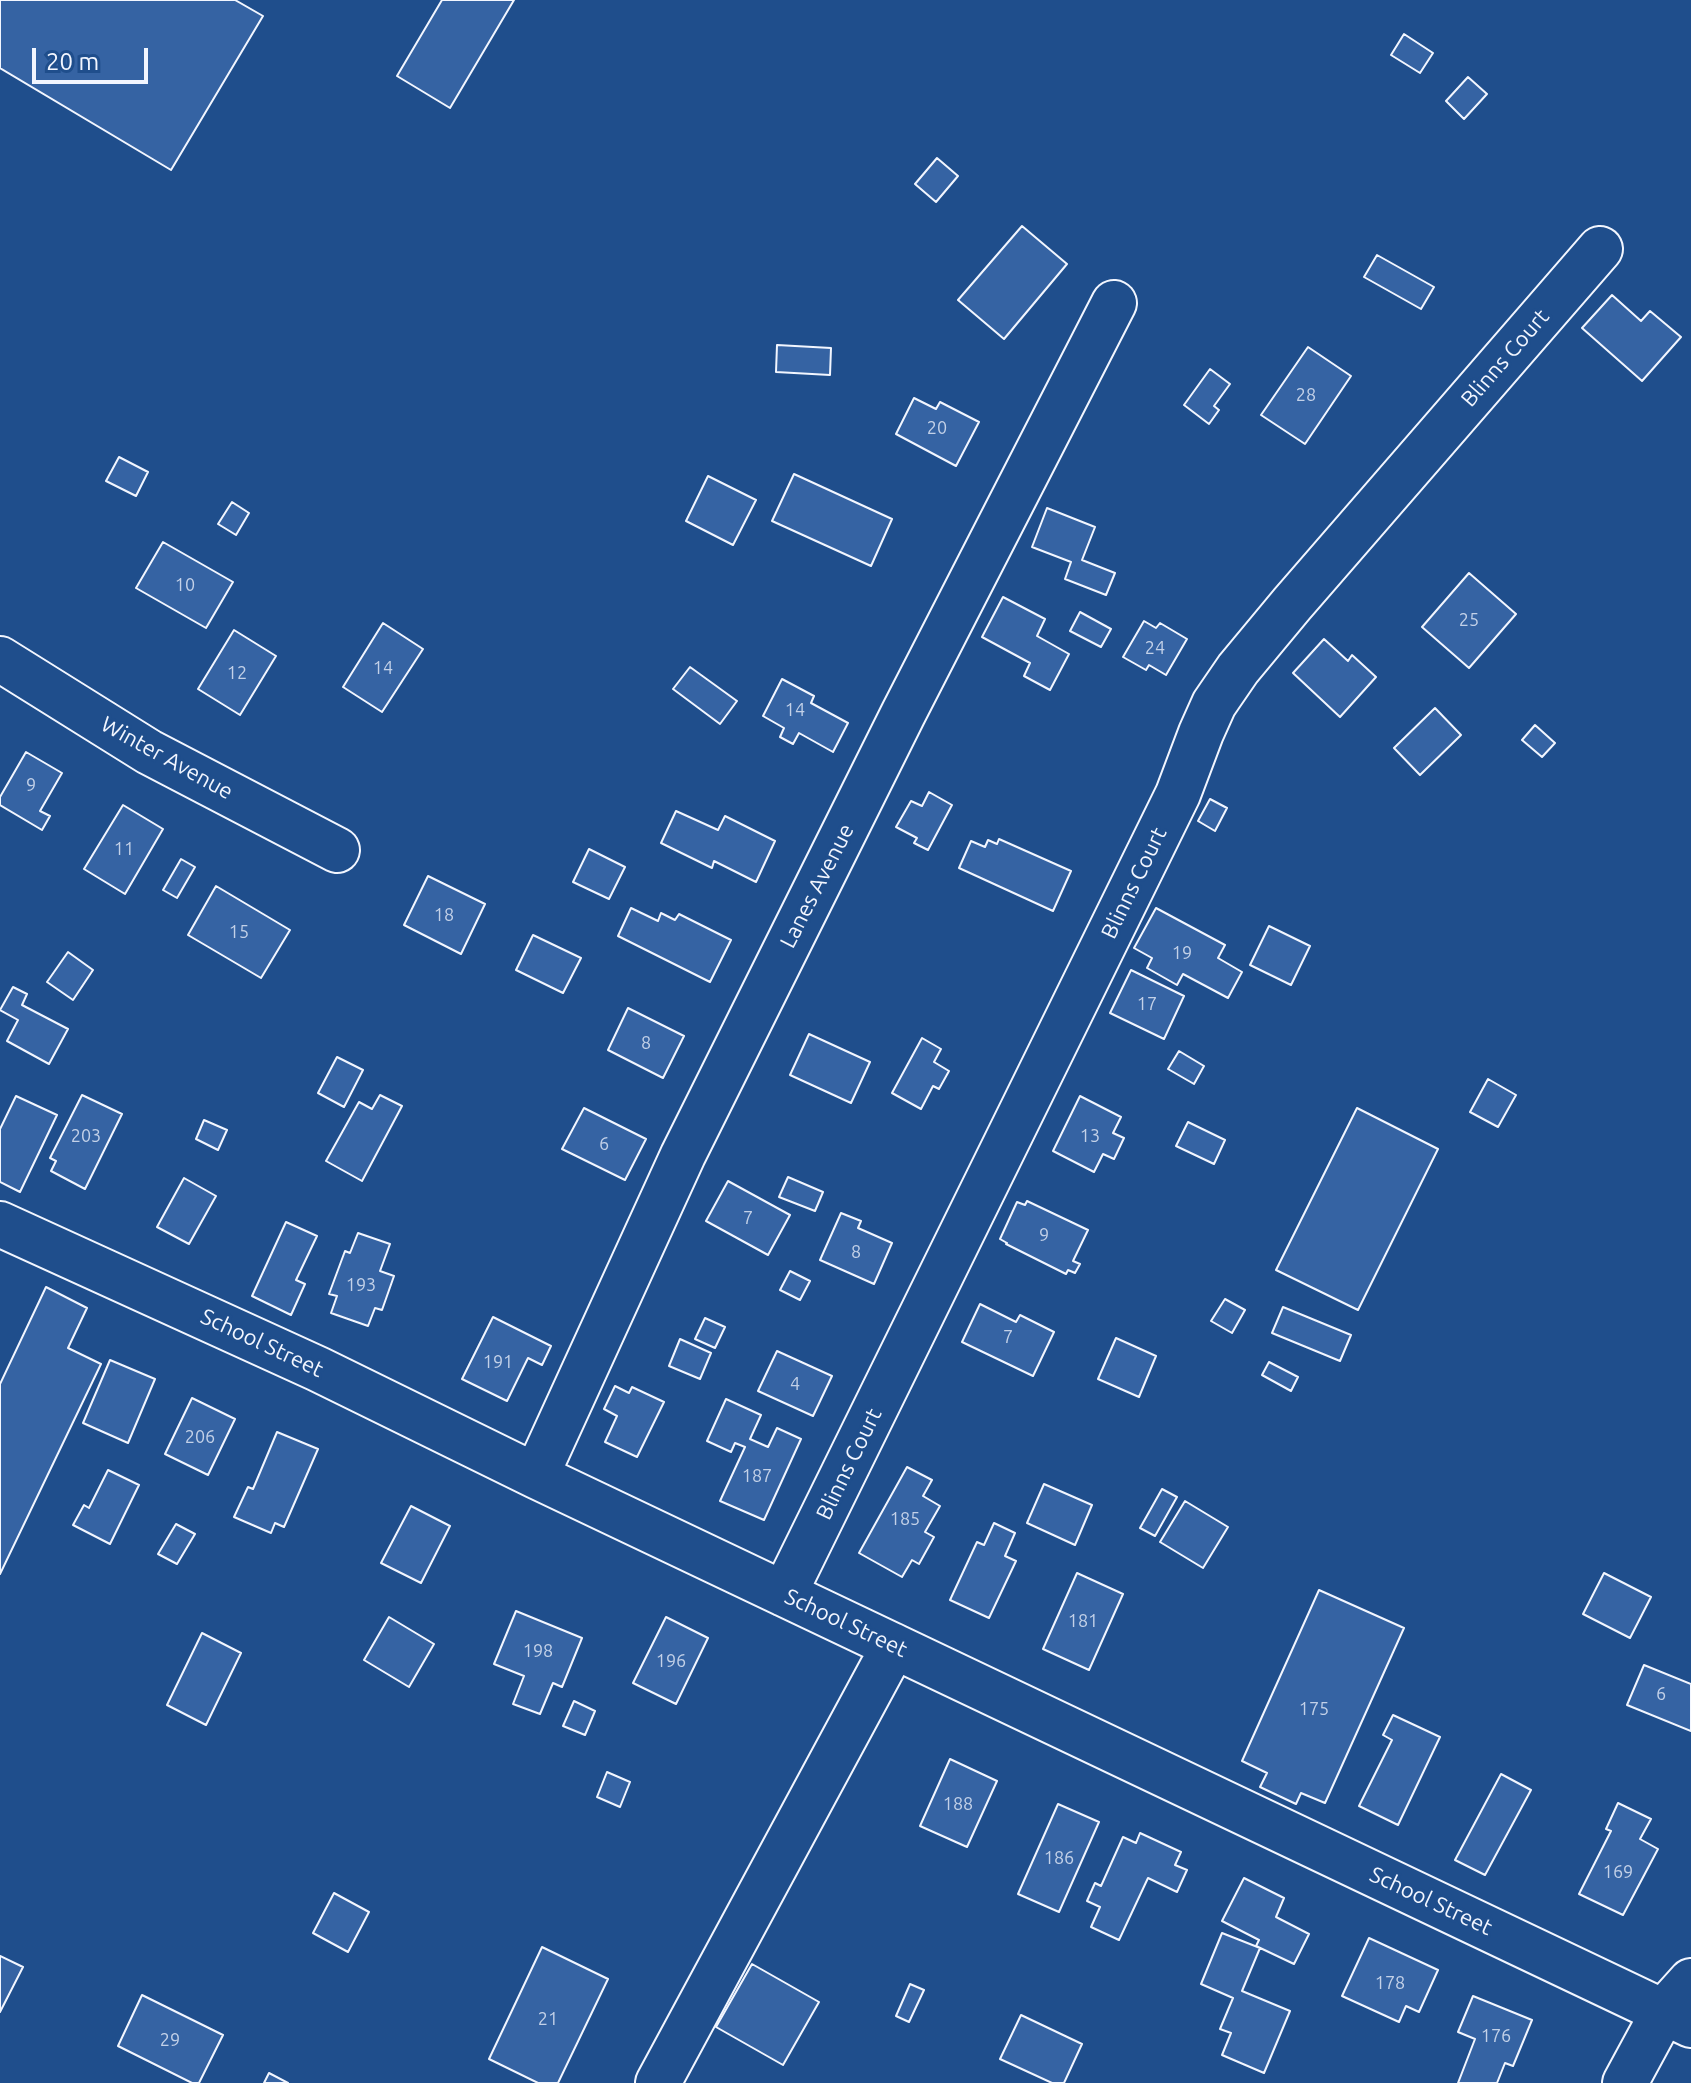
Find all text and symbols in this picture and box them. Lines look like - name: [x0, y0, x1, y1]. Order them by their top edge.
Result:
- scale bar: [36, 32, 152, 82]
- text: 20 m: [46, 48, 99, 75]
- street label: Blinns Court: [1455, 304, 1555, 412]
- house number: 28: [1296, 384, 1316, 406]
- house number: 20: [927, 417, 947, 439]
- house number: 10: [175, 574, 195, 596]
- house number: 25: [1459, 609, 1479, 631]
- house number: 24: [1145, 637, 1165, 659]
- house number: 14: [373, 657, 393, 679]
- house number: 12: [227, 662, 247, 684]
- house number: 14: [785, 699, 805, 721]
- street label: Winter Avenue: [96, 711, 238, 805]
- house number: 9: [26, 774, 36, 796]
- street label: Lanes Avenue: [774, 819, 860, 953]
- street label: Blinns Court: [1096, 823, 1172, 943]
- house number: 11: [114, 838, 134, 860]
- house number: 18: [434, 904, 454, 926]
- house number: 15: [229, 921, 249, 943]
- house number: 19: [1172, 942, 1192, 964]
- house number: 17: [1137, 993, 1157, 1015]
- house number: 8: [641, 1032, 651, 1054]
- house number: 203: [71, 1125, 101, 1147]
- house number: 13: [1080, 1125, 1100, 1147]
- house number: 6: [599, 1133, 609, 1155]
- house number: 7: [743, 1207, 753, 1229]
- house number: 9: [1039, 1224, 1049, 1246]
- house number: 8: [851, 1241, 861, 1263]
- house number: 193: [346, 1274, 376, 1296]
- street label: School Street: [196, 1303, 328, 1383]
- house number: 7: [1003, 1326, 1013, 1348]
- house number: 191: [483, 1351, 513, 1373]
- house number: 4: [790, 1373, 800, 1395]
- street label: Blinns Court: [811, 1404, 887, 1524]
- house number: 206: [185, 1426, 215, 1448]
- house number: 187: [742, 1465, 772, 1487]
- house number: 185: [890, 1508, 920, 1530]
- street label: School Street: [780, 1583, 912, 1663]
- house number: 181: [1068, 1610, 1098, 1632]
- house number: 198: [523, 1640, 553, 1662]
- house number: 196: [656, 1650, 686, 1672]
- house number: 6: [1656, 1683, 1666, 1705]
- house number: 175: [1299, 1698, 1329, 1720]
- house number: 188: [943, 1793, 973, 1815]
- house number: 186: [1044, 1847, 1074, 1869]
- street label: School Street: [1365, 1861, 1497, 1941]
- house number: 169: [1603, 1861, 1633, 1883]
- house number: 178: [1375, 1972, 1405, 1994]
- house number: 21: [538, 2008, 558, 2030]
- house number: 176: [1481, 2025, 1511, 2047]
- house number: 29: [160, 2029, 180, 2051]

